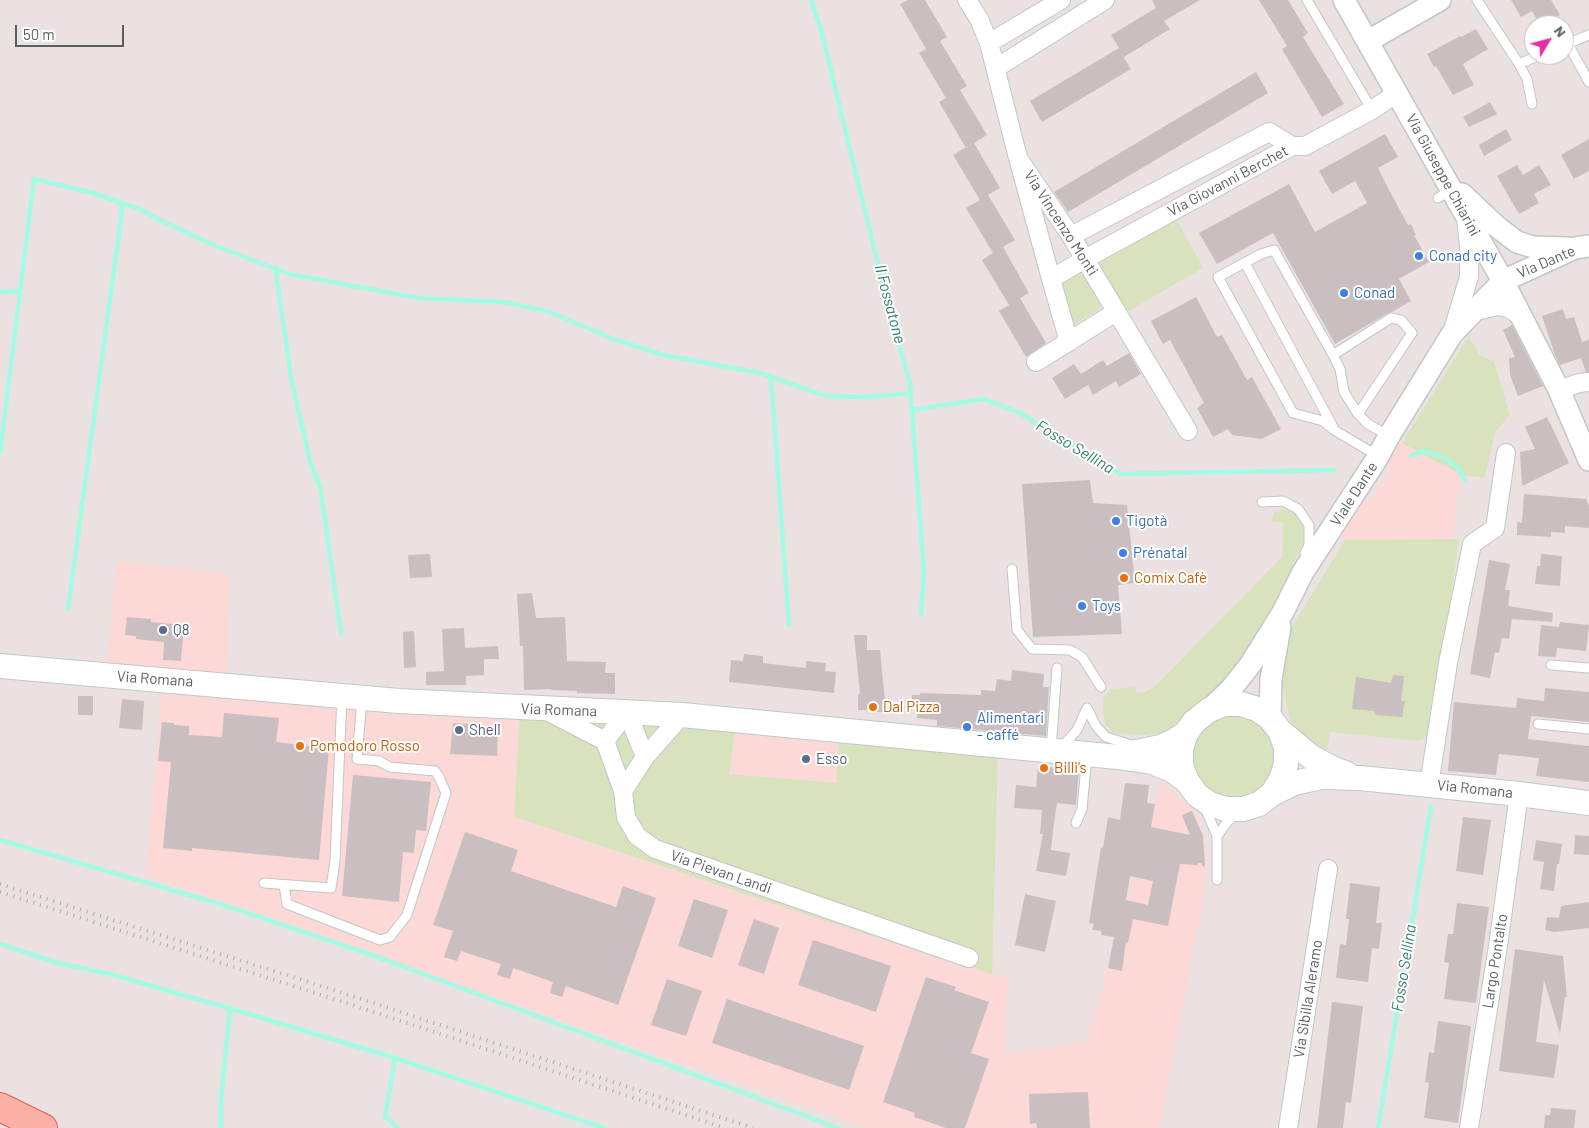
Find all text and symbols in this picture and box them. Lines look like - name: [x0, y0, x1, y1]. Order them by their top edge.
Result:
- scale bar: [18, 15, 126, 47]
- north arrow: [1524, 15, 1574, 65]
- text: N: [1551, 22, 1570, 40]
- text: 50 m: [23, 25, 55, 43]
- street label: Via Giuseppe Chiarini: [1402, 111, 1484, 239]
- street label: Via Giovanni Berchet: [1165, 142, 1291, 220]
- street label: Via Vincenzo Monti: [1020, 167, 1102, 279]
- street label: Via Dante: [1514, 242, 1578, 282]
- place label: Conad city: [1429, 247, 1497, 265]
- marker: Conad city: [1413, 250, 1425, 262]
- water label: Il Fossatone: [870, 262, 910, 346]
- place label: Conad: [1354, 284, 1395, 302]
- marker: Conad: [1338, 287, 1350, 299]
- water label: Fosso Sellina: [1032, 416, 1118, 478]
- street label: Viale Dante: [1327, 459, 1381, 529]
- place label: Tigotà: [1126, 512, 1167, 530]
- marker: Tigotà: [1110, 515, 1122, 527]
- place label: Prénatal: [1133, 544, 1188, 562]
- marker: Prénatal: [1117, 547, 1129, 559]
- place label: Comix Cafè: [1134, 569, 1207, 587]
- marker: Comix Cafè: [1118, 572, 1130, 584]
- place label: Toys: [1092, 597, 1121, 615]
- marker: Toys: [1076, 600, 1088, 612]
- place label: Q8: [173, 621, 189, 639]
- marker: Q8: [157, 624, 169, 636]
- street label: Via Romana: [116, 667, 194, 691]
- place label: Dal Pizza: [883, 698, 940, 716]
- street label: Via Romana: [520, 700, 598, 720]
- marker: Dal Pizza: [867, 701, 879, 713]
- place label: Alimentari - caffé: [977, 709, 1044, 744]
- place label: Shell: [469, 721, 501, 739]
- marker: Alimentari - caffé: [961, 721, 973, 733]
- marker: Shell: [453, 724, 465, 736]
- place label: Pomodoro Rosso: [310, 737, 420, 755]
- marker: Pomodoro Rosso: [294, 740, 306, 752]
- place label: Esso: [816, 750, 847, 768]
- marker: Esso: [800, 753, 812, 765]
- place label: Billi's: [1054, 759, 1087, 777]
- marker: Billi's: [1038, 762, 1050, 774]
- street label: Via Romana: [1436, 776, 1514, 802]
- street label: Via Pievan Landi: [668, 846, 774, 898]
- street label: Largo Pontalto: [1479, 912, 1511, 1010]
- water label: Fosso Sellina: [1388, 923, 1420, 1013]
- street label: Via Sibilla Aleramo: [1290, 939, 1326, 1059]

